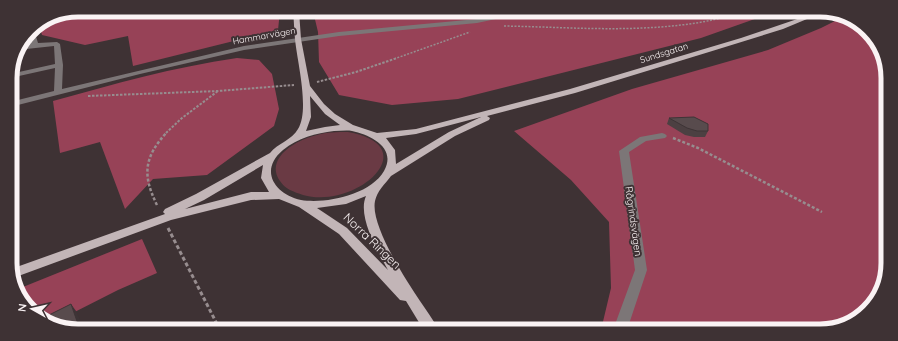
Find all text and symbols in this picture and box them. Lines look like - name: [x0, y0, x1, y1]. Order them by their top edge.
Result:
- street label: Hammarvägen: [232, 25, 296, 46]
- street label: Sundsgatan: [638, 40, 689, 65]
- street label: Rågrindsvägen: [622, 185, 645, 257]
- street label: Norra Ringen: [340, 209, 404, 272]
- north arrow: [12, 289, 52, 329]
- text: N: [15, 303, 30, 313]

